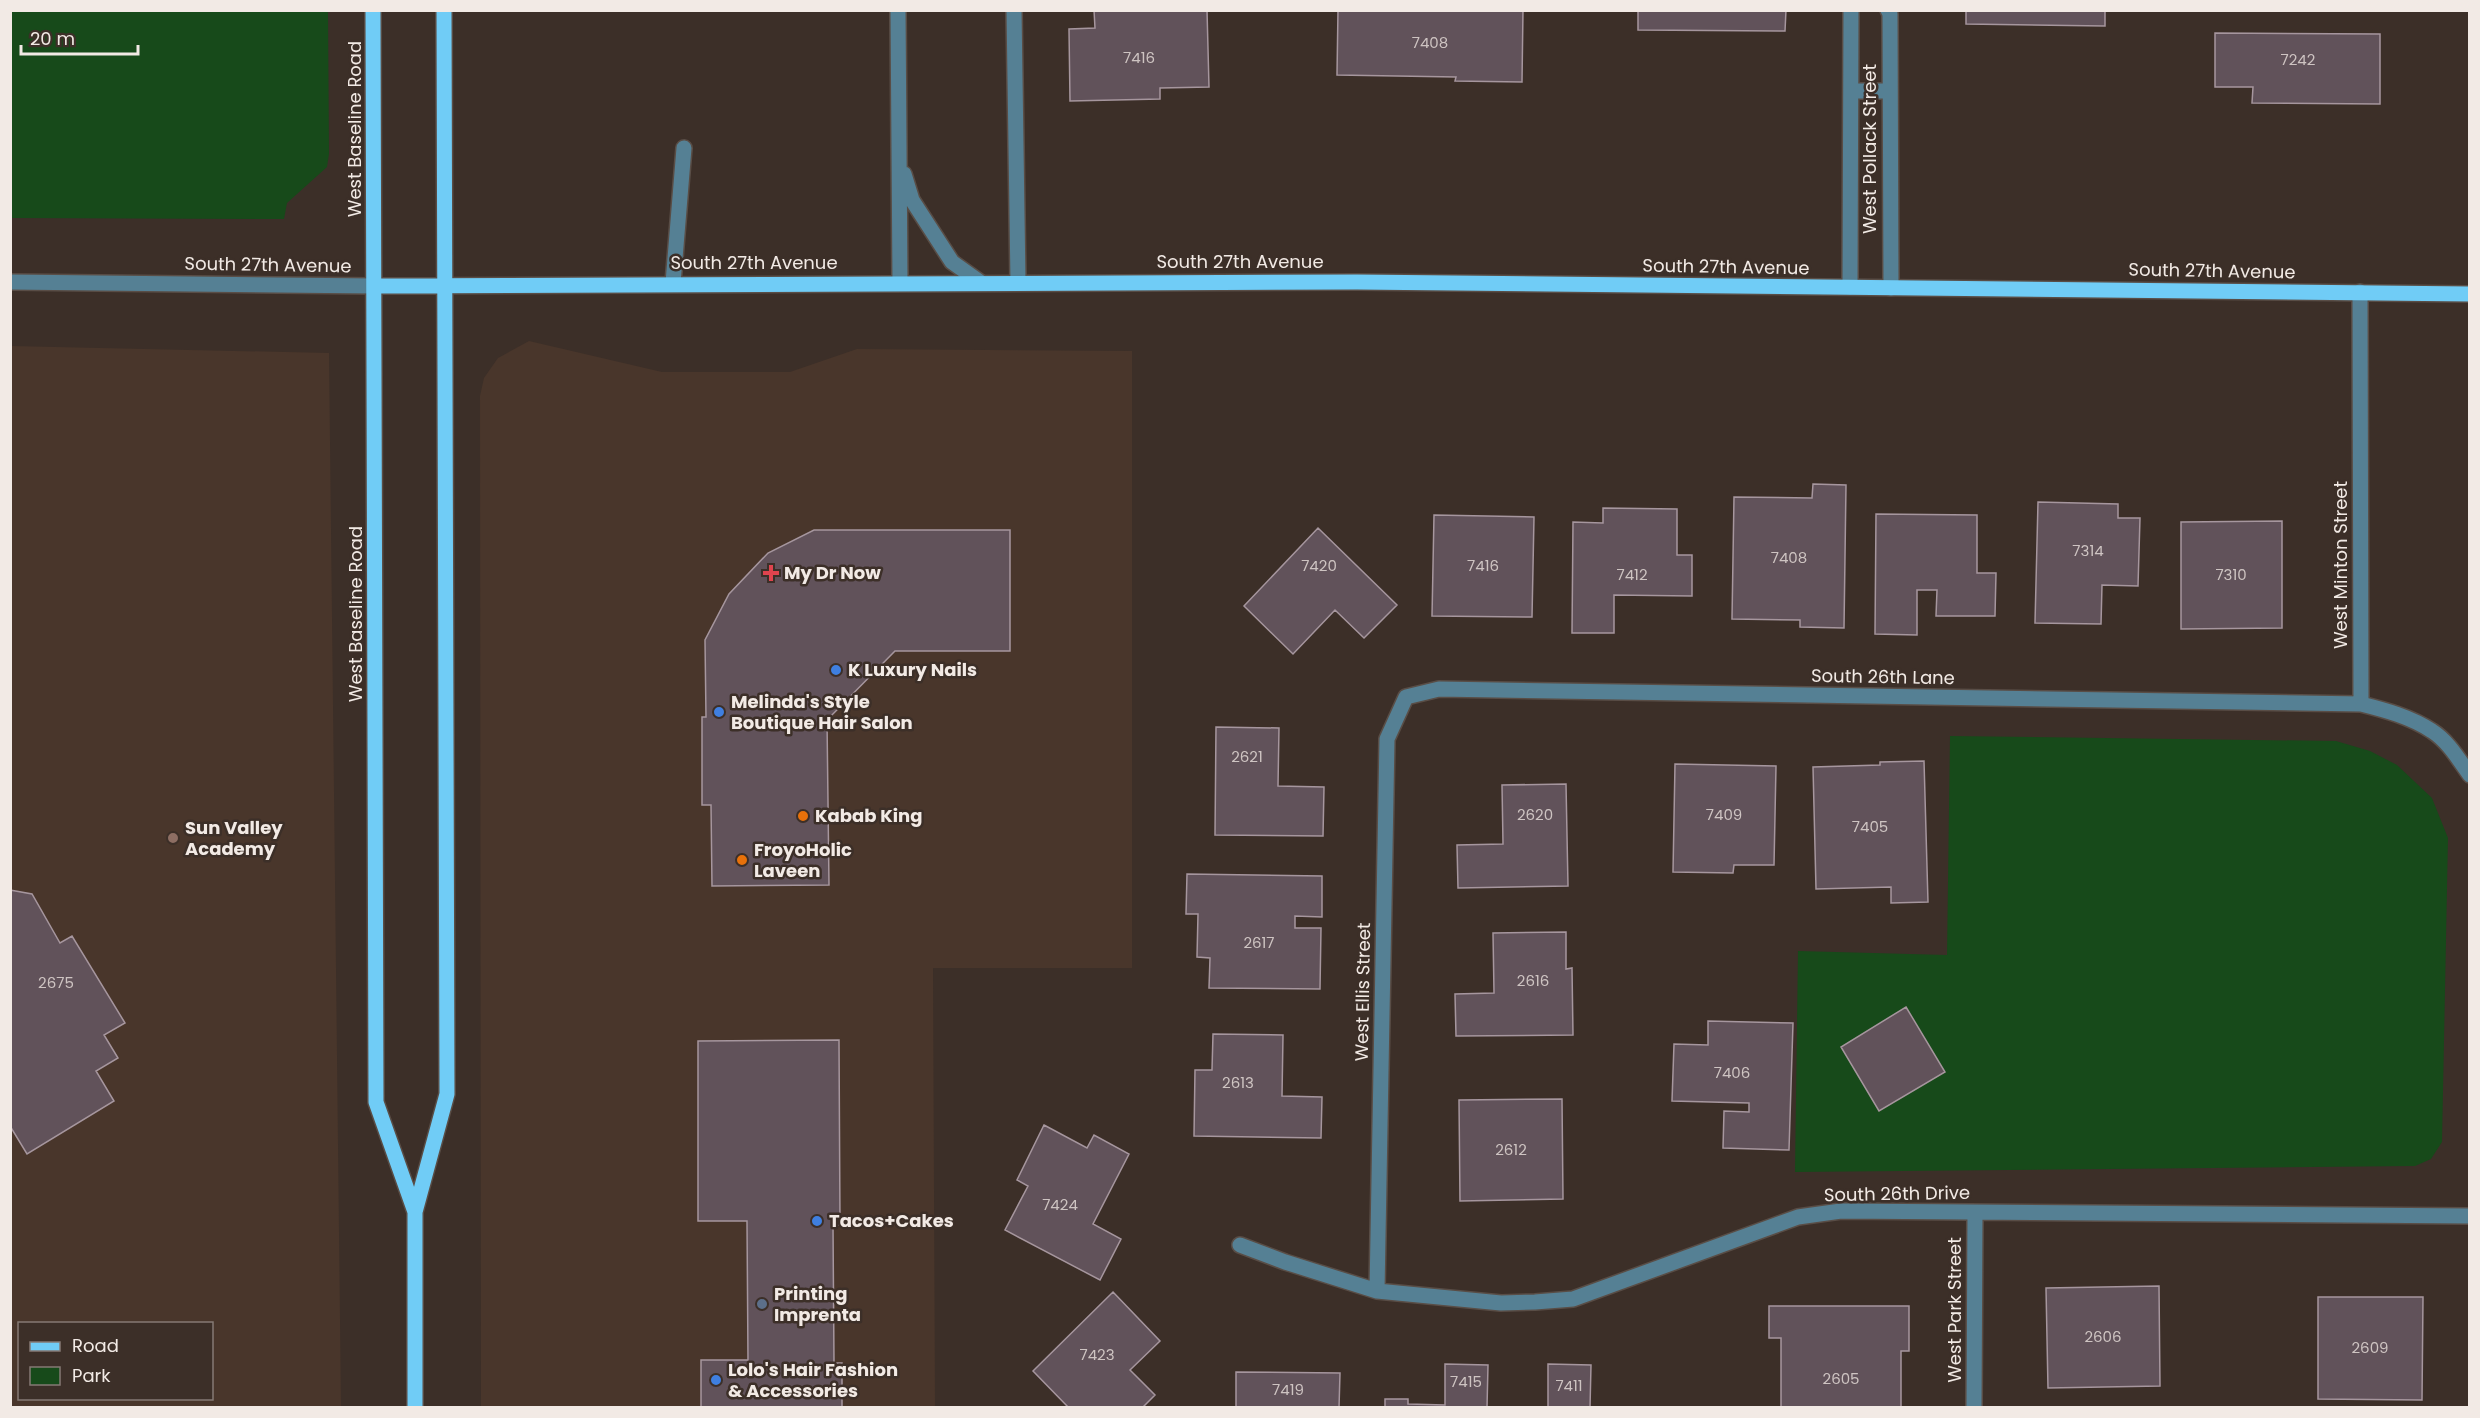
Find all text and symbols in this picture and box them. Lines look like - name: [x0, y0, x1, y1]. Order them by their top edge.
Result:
- scale bar: [21, 18, 138, 56]
- text: 20 m: [30, 26, 75, 51]
- house number: 7408: [1412, 32, 1448, 53]
- street label: West Baseline Road: [342, 41, 367, 217]
- house number: 7416: [1123, 47, 1155, 68]
- house number: 7242: [2281, 49, 2315, 70]
- street label: West Pollack Street: [1857, 64, 1882, 234]
- street label: South 27th Avenue: [1156, 249, 1324, 274]
- street label: South 27th Avenue: [670, 250, 838, 275]
- street label: South 27th Avenue: [184, 251, 352, 278]
- street label: South 27th Avenue: [1642, 253, 1810, 280]
- street label: South 27th Avenue: [2128, 257, 2296, 284]
- street label: West Minton Street: [2328, 481, 2353, 649]
- street label: West Baseline Road: [343, 526, 368, 702]
- house number: 7314: [2072, 540, 2104, 561]
- house number: 7408: [1771, 547, 1807, 568]
- house number: 7420: [1301, 555, 1337, 576]
- house number: 7416: [1467, 555, 1499, 576]
- place label: My Dr Now: [784, 560, 881, 585]
- marker: My Dr Now: [762, 564, 780, 582]
- house number: 7412: [1616, 564, 1648, 585]
- house number: 7310: [2215, 564, 2247, 585]
- place label: K Luxury Nails: [848, 657, 977, 682]
- marker: K Luxury Nails: [829, 663, 843, 677]
- street label: South 26th Lane: [1811, 663, 1955, 690]
- place label: Melinda's Style Boutique Hair Salon: [731, 689, 913, 735]
- marker: Melinda's Style Boutique Hair Salon: [712, 705, 726, 719]
- house number: 2621: [1231, 746, 1263, 767]
- place label: Kabab King: [815, 803, 922, 828]
- house number: 2620: [1517, 804, 1553, 825]
- house number: 7409: [1706, 804, 1742, 825]
- marker: Kabab King: [796, 809, 810, 823]
- place label: Sun Valley Academy: [185, 815, 283, 861]
- house number: 7405: [1852, 816, 1888, 837]
- marker: Sun Valley Academy: [166, 831, 180, 845]
- place label: FroyoHolic Laveen: [754, 837, 852, 883]
- marker: FroyoHolic Laveen: [735, 853, 749, 867]
- street label: West Ellis Street: [1349, 922, 1376, 1062]
- house number: 2617: [1243, 932, 1275, 953]
- house number: 2616: [1517, 970, 1549, 991]
- house number: 2675: [38, 972, 74, 993]
- house number: 7406: [1714, 1062, 1750, 1083]
- house number: 2613: [1222, 1072, 1254, 1093]
- house number: 2612: [1495, 1139, 1527, 1160]
- street label: South 26th Drive: [1824, 1180, 1970, 1207]
- house number: 7424: [1042, 1194, 1078, 1215]
- place label: Tacos+Cakes: [829, 1208, 954, 1233]
- marker: Tacos+Cakes: [810, 1214, 824, 1228]
- street label: West Park Street: [1942, 1237, 1967, 1383]
- place label: Printing Imprenta: [774, 1281, 861, 1327]
- marker: Printing Imprenta: [755, 1297, 769, 1311]
- legend: [18, 1322, 213, 1400]
- house number: 2606: [2084, 1326, 2122, 1347]
- text: Road: [72, 1333, 119, 1358]
- house number: 2609: [2351, 1337, 2389, 1358]
- house number: 7423: [1079, 1344, 1115, 1365]
- place label: Lolo's Hair Fashion & Accessories: [728, 1357, 898, 1403]
- text: Park: [72, 1363, 111, 1388]
- house number: 2605: [1823, 1368, 1860, 1389]
- house number: 7415: [1450, 1371, 1482, 1392]
- marker: Lolo's Hair Fashion & Accessories: [709, 1373, 723, 1387]
- house number: 7411: [1555, 1375, 1583, 1396]
- house number: 7419: [1272, 1379, 1304, 1400]

